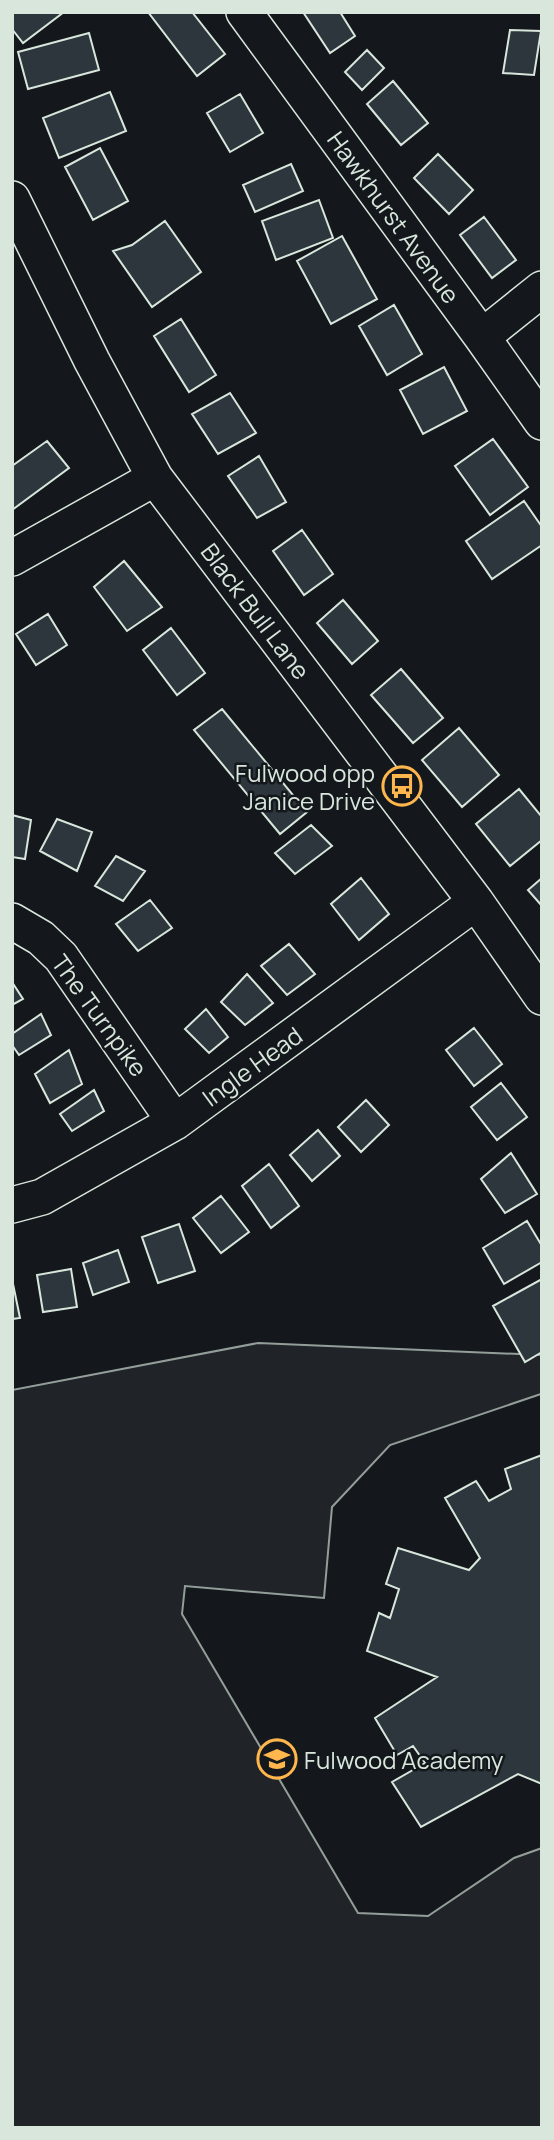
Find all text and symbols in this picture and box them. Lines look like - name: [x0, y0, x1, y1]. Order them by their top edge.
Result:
- street label: Hawkhurst Avenue: [320, 124, 468, 310]
- street label: Black Bull Lane: [194, 536, 318, 686]
- place label: Fulwood opp Janice Drive: [235, 756, 375, 817]
- bus stop icon: Fulwood opp Janice Drive: [381, 765, 423, 807]
- street label: The Turnpike: [45, 947, 155, 1083]
- street label: Ingle Head: [195, 1018, 309, 1114]
- school or university icon: Fulwood Academy: [256, 1738, 298, 1780]
- place label: Fulwood Academy: [304, 1743, 504, 1776]

